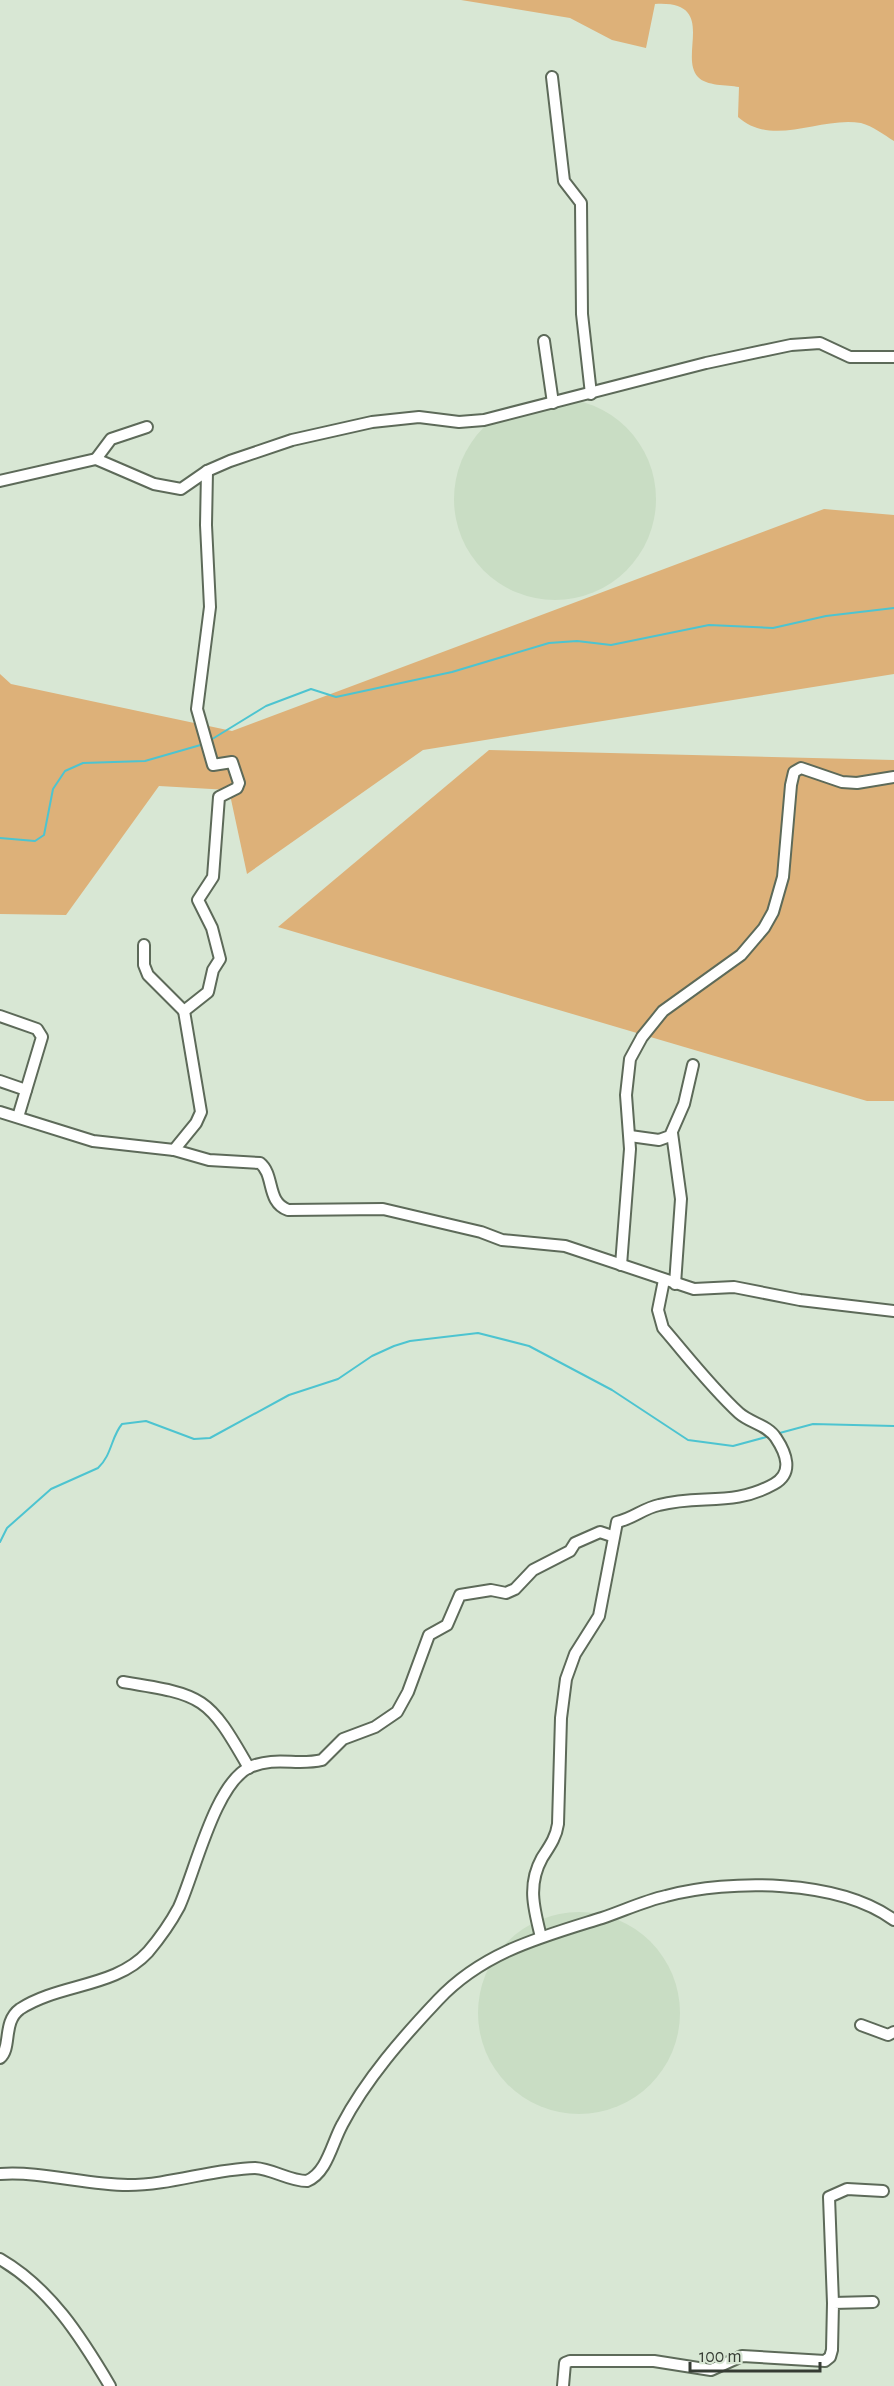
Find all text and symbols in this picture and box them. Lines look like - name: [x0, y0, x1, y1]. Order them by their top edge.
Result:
- scale bar: [690, 2335, 820, 2373]
- text: 100 m: [699, 2348, 742, 2366]

